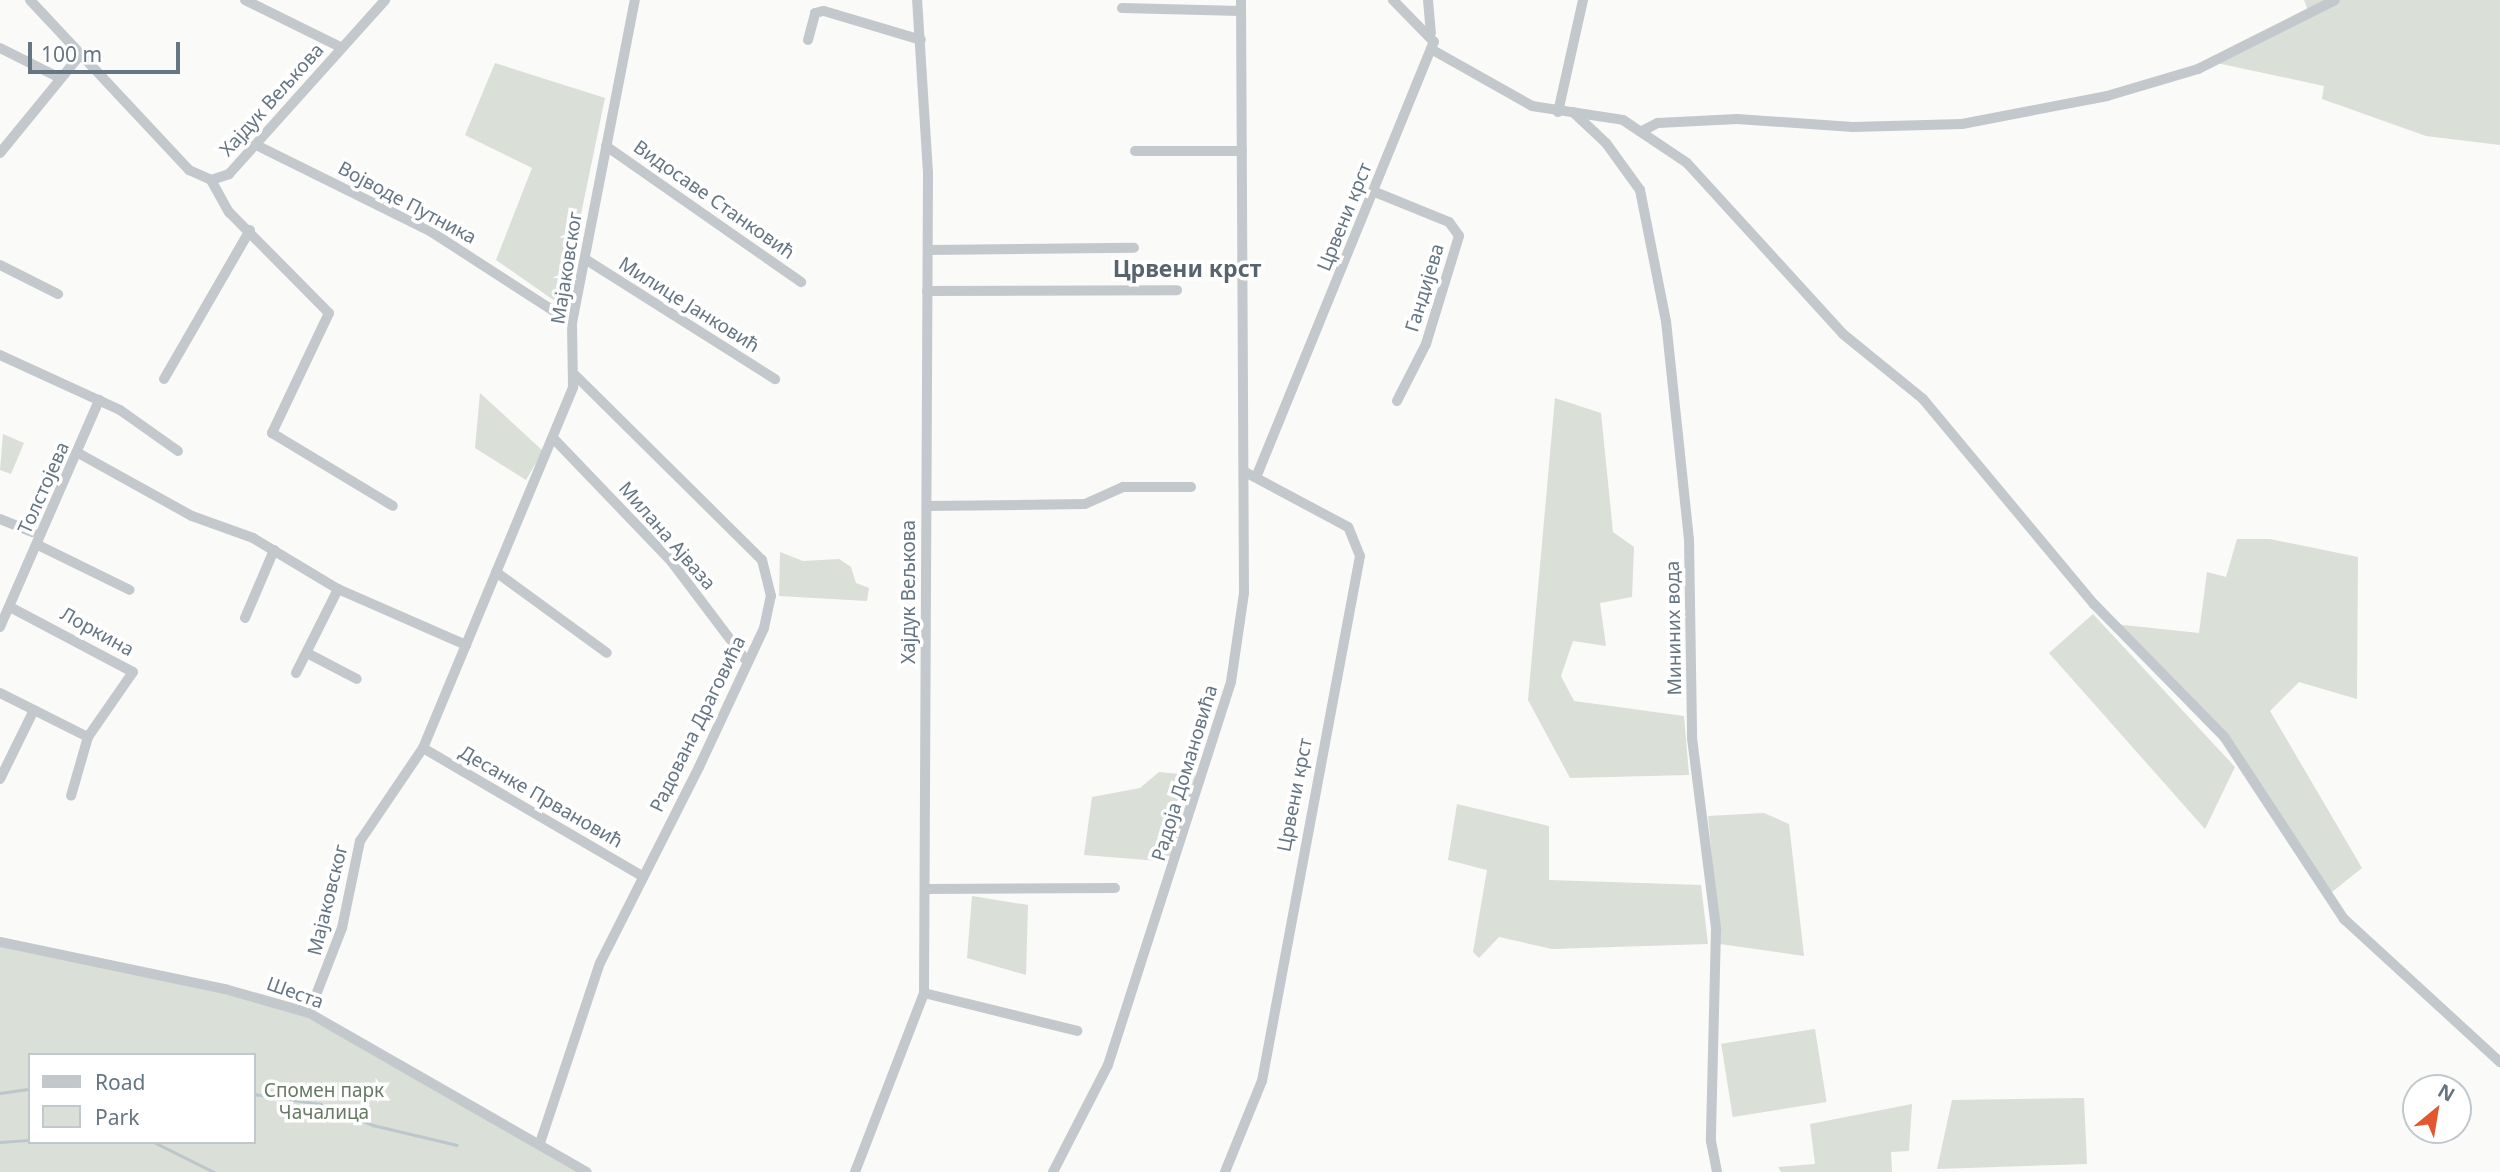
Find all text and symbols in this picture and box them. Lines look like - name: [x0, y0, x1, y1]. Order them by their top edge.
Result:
- scale bar: [32, 28, 184, 72]
- street label: Хајдук Вељкова: [215, 39, 329, 161]
- text: 100 m: [41, 40, 102, 68]
- street label: Видосаве Станковић: [629, 136, 799, 264]
- street label: Војводе Путника: [334, 157, 480, 249]
- street label: Црвени крст: [1313, 159, 1377, 275]
- street label: Мајаковског: [547, 210, 587, 326]
- street label: Гандијева: [1401, 241, 1449, 335]
- street label: Милице Јанковић: [614, 253, 764, 357]
- district label: Црвени крст: [1113, 254, 1261, 282]
- street label: Толстојева: [14, 439, 74, 537]
- street label: Милана Ајваза: [614, 477, 720, 595]
- street label: Хајдук Вељкова: [898, 520, 920, 664]
- street label: Мининих вода: [1661, 561, 1687, 695]
- street label: Лоркина: [56, 603, 138, 661]
- street label: Радована Драговића: [645, 632, 751, 816]
- street label: Радоја Домановића: [1147, 682, 1223, 864]
- street label: Црвени крст: [1273, 736, 1317, 854]
- street label: Десанке Првановић: [455, 741, 627, 853]
- street label: Мајаковског: [303, 842, 353, 958]
- street label: Шеста: [263, 972, 327, 1014]
- legend: [28, 1053, 256, 1144]
- text: Road: [95, 1068, 145, 1096]
- north arrow: [2402, 1074, 2472, 1144]
- text: N: [2433, 1077, 2460, 1108]
- park label: Спомен парк Чачалица: [264, 1080, 384, 1124]
- text: Park: [95, 1103, 139, 1131]

